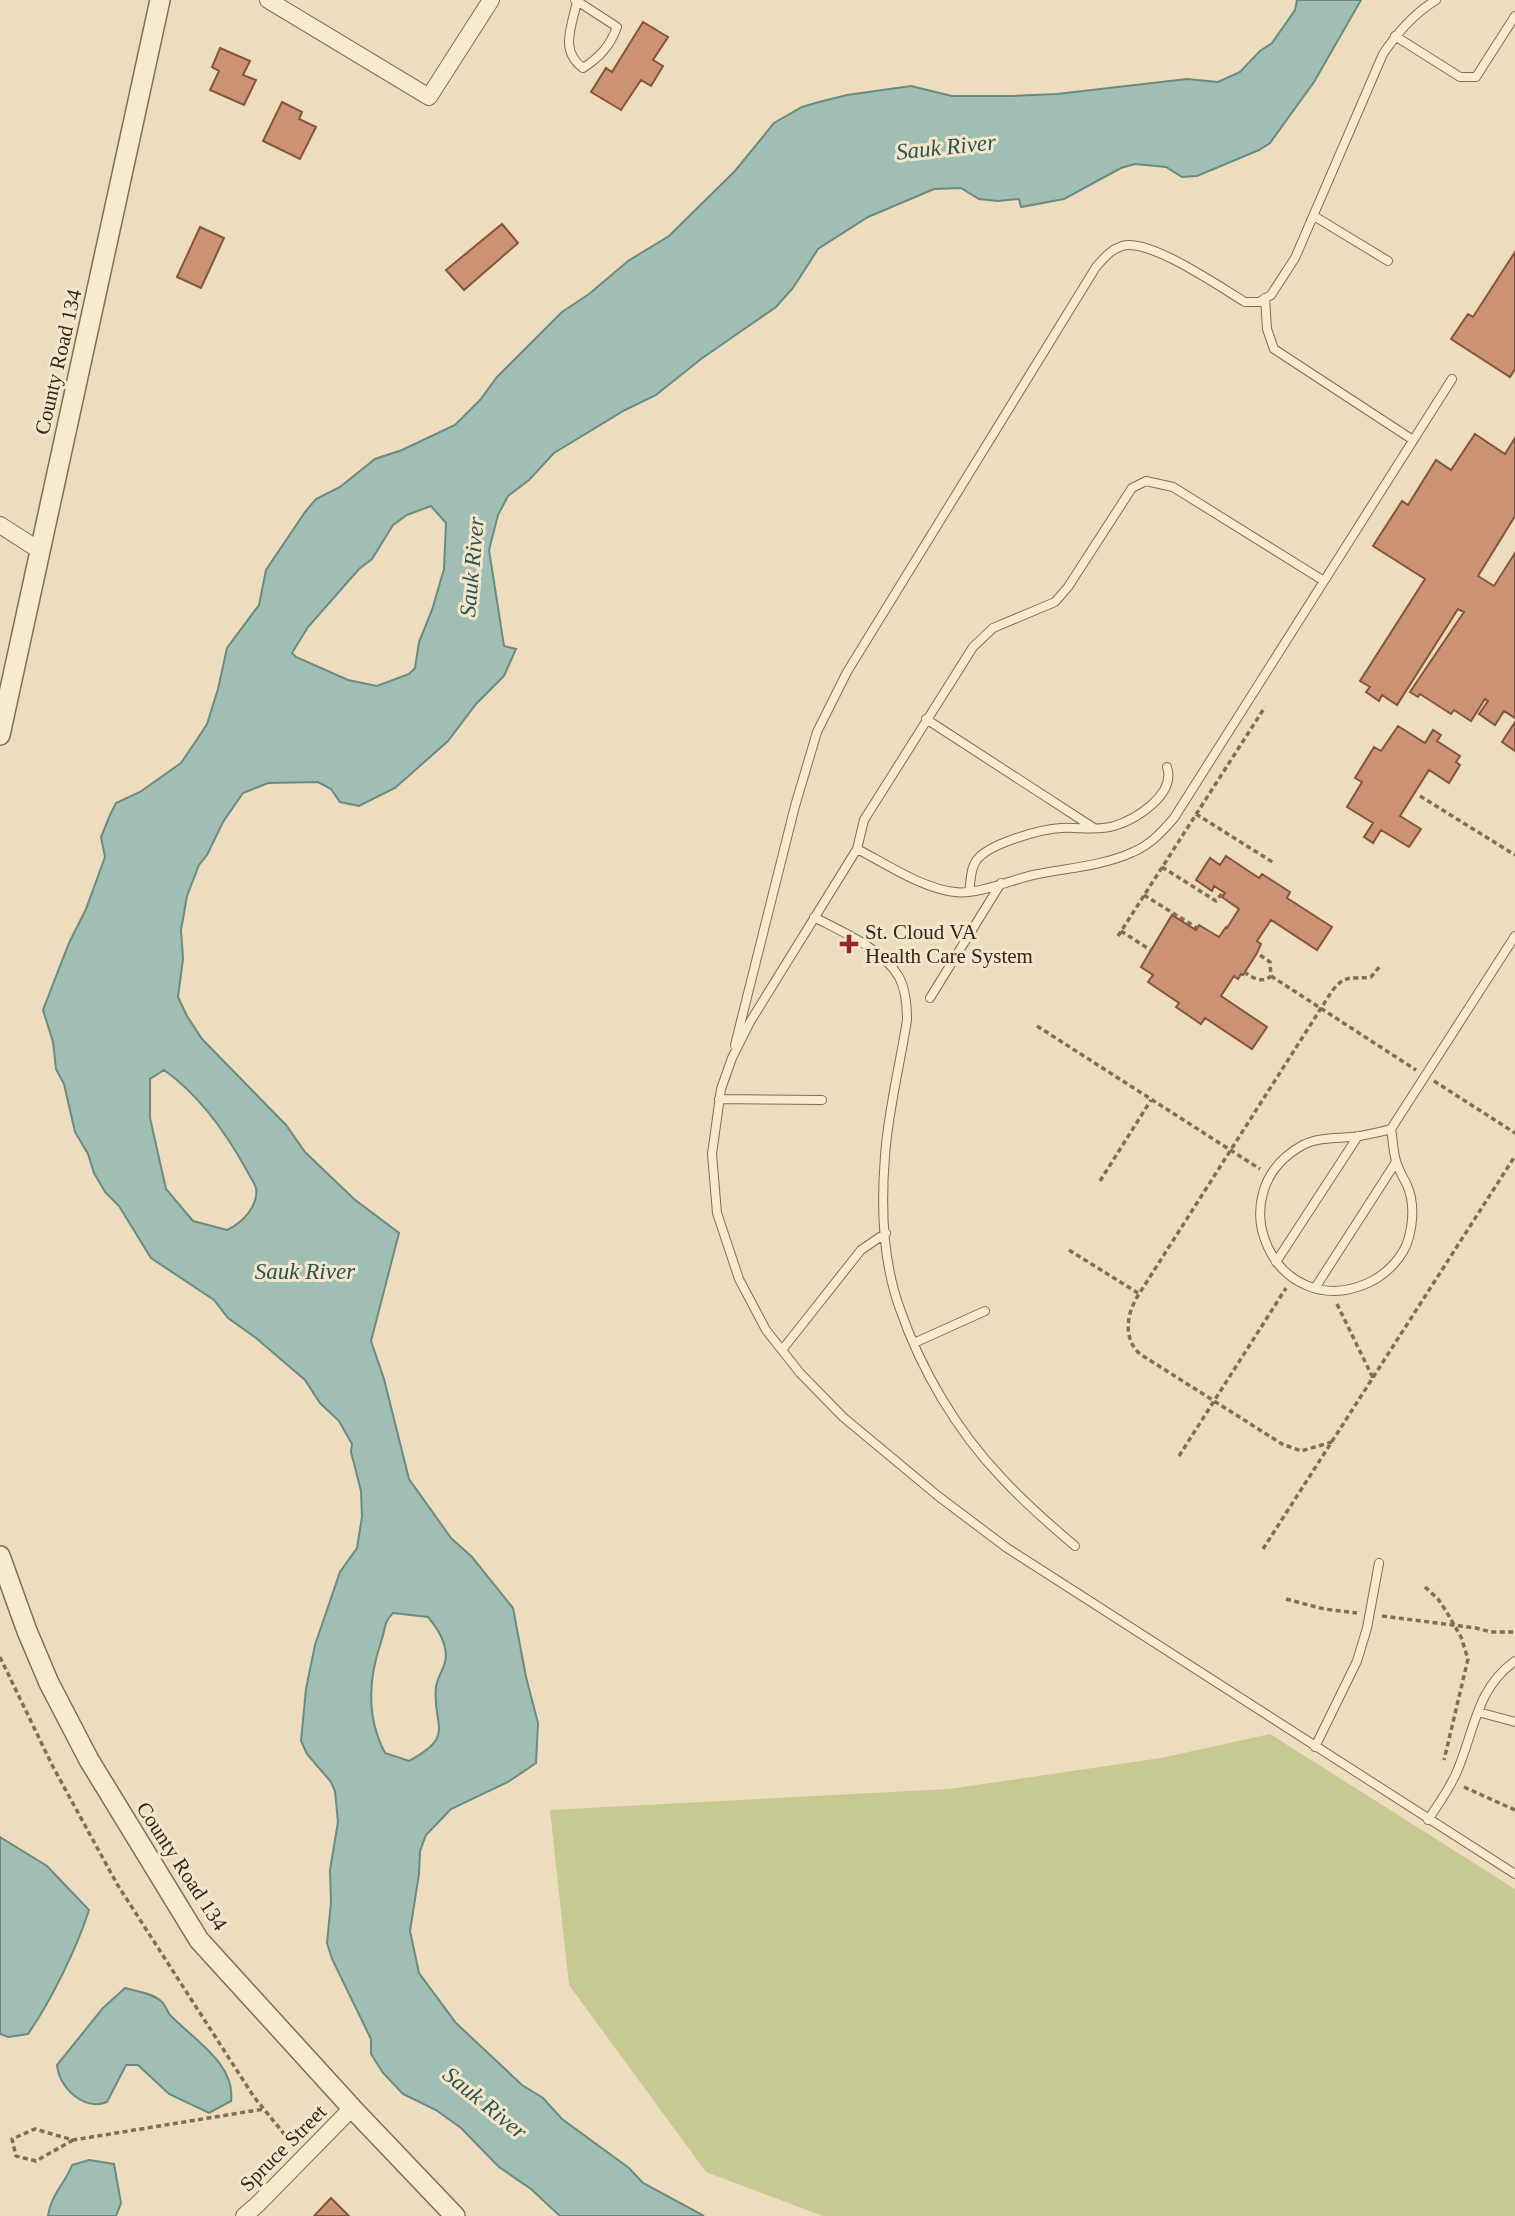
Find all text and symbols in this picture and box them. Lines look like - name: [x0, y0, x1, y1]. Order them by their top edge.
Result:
- water label: Sauk River: [895, 129, 998, 165]
- street label: County Road 134: [30, 287, 86, 437]
- water label: Sauk River: [455, 515, 489, 618]
- place label: St. Cloud VA Health Care System: [865, 920, 1033, 968]
- marker: St. Cloud VA Health Care System: [839, 934, 859, 954]
- water label: Sauk River: [255, 1259, 356, 1284]
- street label: County Road 134: [132, 1797, 233, 1935]
- water label: Sauk River: [438, 2062, 533, 2145]
- street label: Spruce Street: [235, 2100, 331, 2196]

